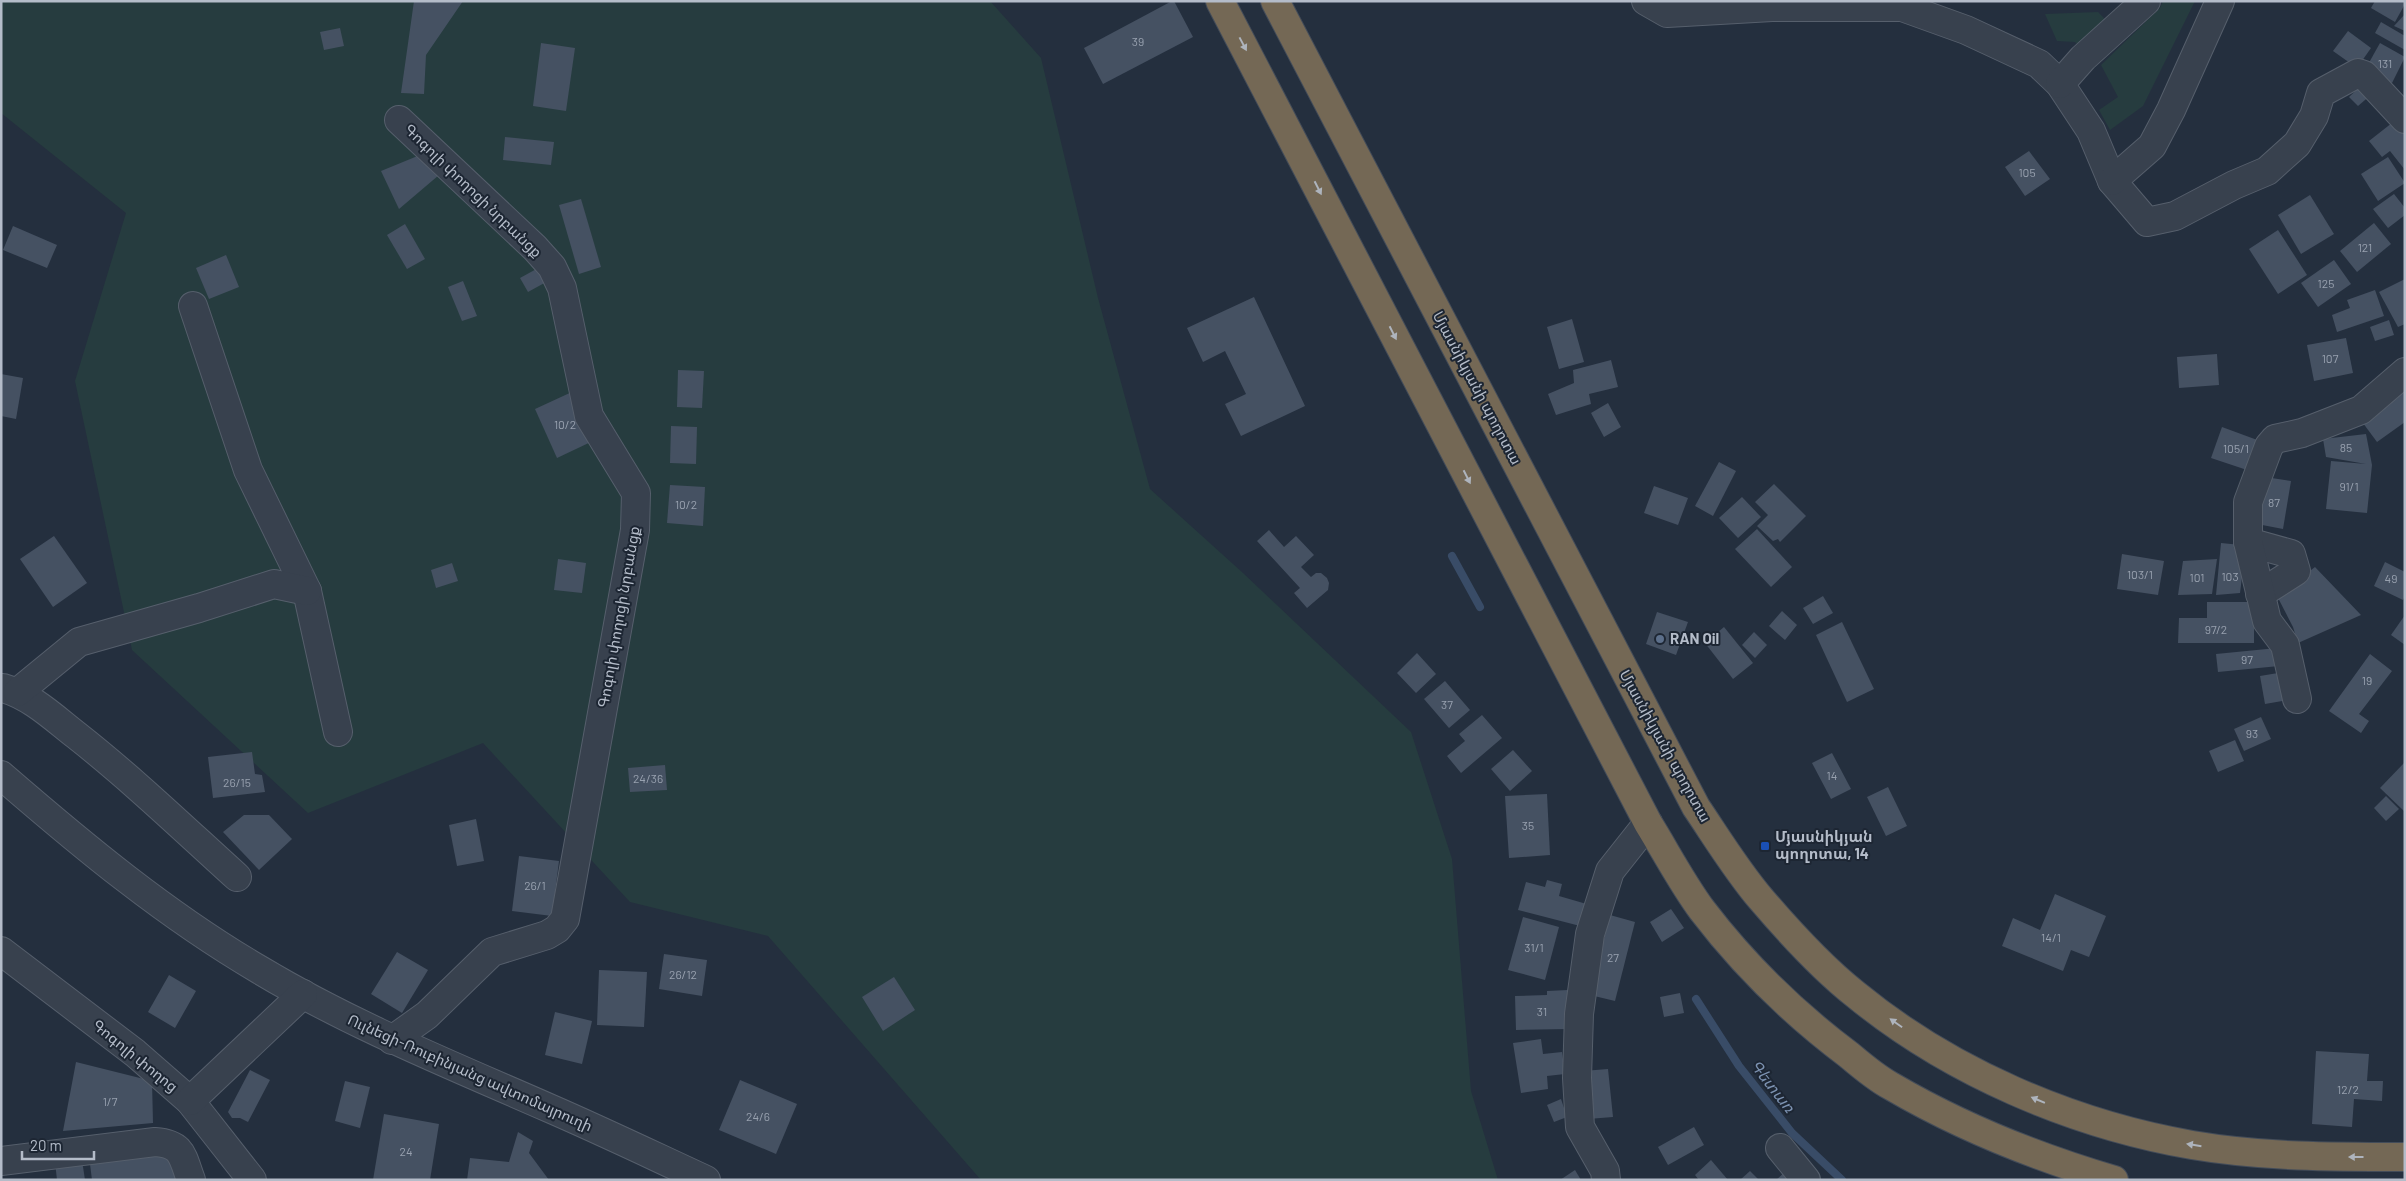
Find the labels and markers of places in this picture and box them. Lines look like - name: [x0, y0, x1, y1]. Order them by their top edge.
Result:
- place label: RAN Oil: [1670, 629, 1719, 647]
- marker: RAN Oil: [1654, 633, 1666, 645]
- place label: Մյասնիկյան պողոտա, 14: [1775, 827, 1873, 863]
- marker: Մյասնիկյան պողոտա, 14: [1759, 840, 1771, 852]

